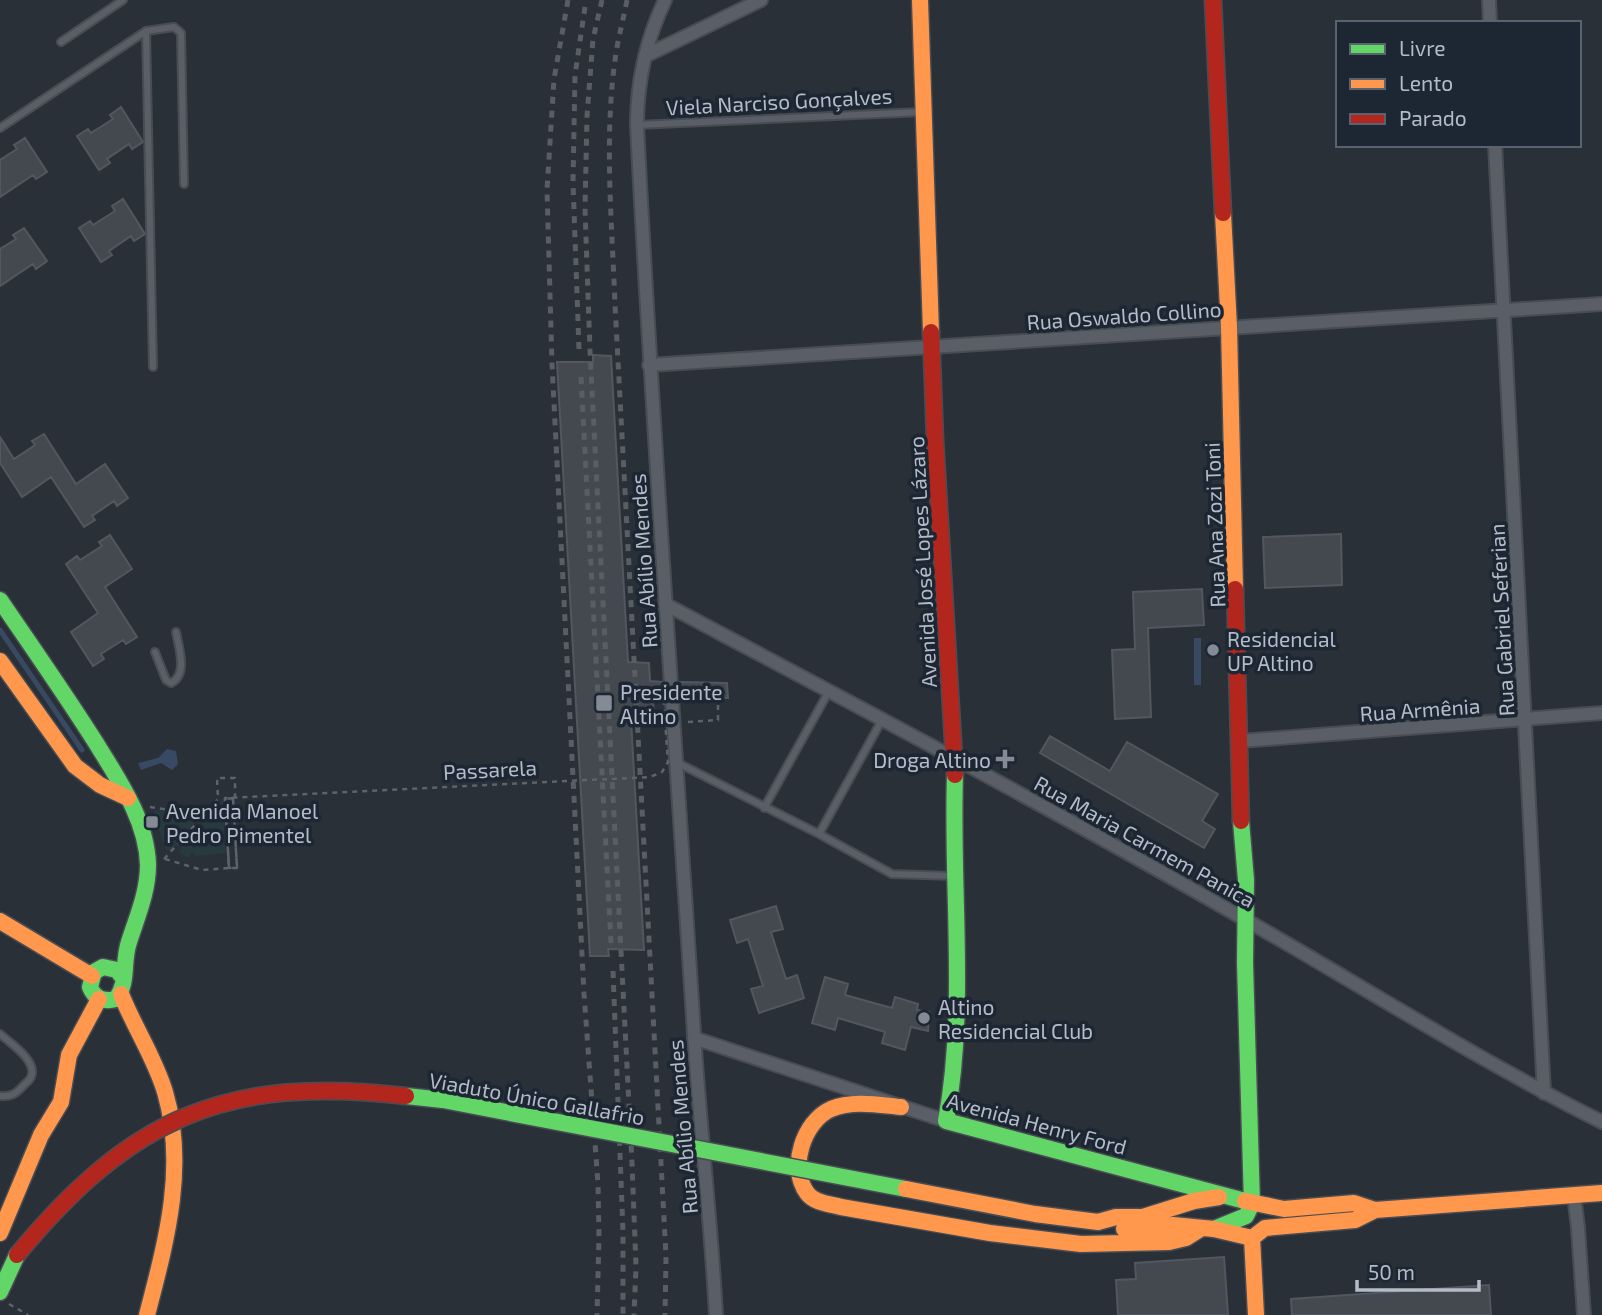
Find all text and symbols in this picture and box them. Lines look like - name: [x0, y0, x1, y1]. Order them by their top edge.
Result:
- legend: [1336, 21, 1581, 147]
- text: Livre: [1399, 35, 1446, 60]
- text: Lento: [1399, 70, 1453, 95]
- street label: Viela Narciso Gonçalves: [665, 83, 893, 121]
- text: Parado: [1399, 105, 1467, 130]
- street label: Rua Oswaldo Collino: [1026, 296, 1222, 334]
- street label: Avenida José Lopes Lázaro: [903, 436, 941, 688]
- street label: Rua Ana Zozi Toni: [1199, 442, 1229, 608]
- street label: Rua Abílio Mendes: [624, 473, 662, 649]
- street label: Rua Gabriel Seferian: [1483, 523, 1519, 717]
- place label: Residencial UP Altino: [1227, 626, 1337, 675]
- marker: Residencial UP Altino: [1205, 642, 1221, 658]
- place label: Presidente Altino: [620, 679, 722, 728]
- street label: Rua Armênia: [1359, 692, 1481, 726]
- marker: Presidente Altino: [594, 693, 614, 713]
- place label: Droga Altino: [873, 747, 991, 772]
- marker: Droga Altino: [997, 751, 1013, 767]
- street label: Passarela: [442, 754, 538, 784]
- street label: Rua Maria Carmem Panica: [1030, 770, 1260, 912]
- place label: Avenida Manoel Pedro Pimentel: [166, 798, 319, 847]
- marker: Avenida Manoel Pedro Pimentel: [144, 814, 160, 830]
- place label: Altino Residencial Club: [938, 994, 1093, 1043]
- marker: Altino Residencial Club: [916, 1010, 932, 1026]
- street label: Rua Abílio Mendes: [662, 1039, 702, 1215]
- street label: Viaduto Único Gallafrio: [427, 1067, 647, 1129]
- street label: Avenida Henry Ford: [944, 1087, 1130, 1159]
- scale bar: [1357, 1248, 1480, 1292]
- text: 50 m: [1368, 1259, 1415, 1284]

